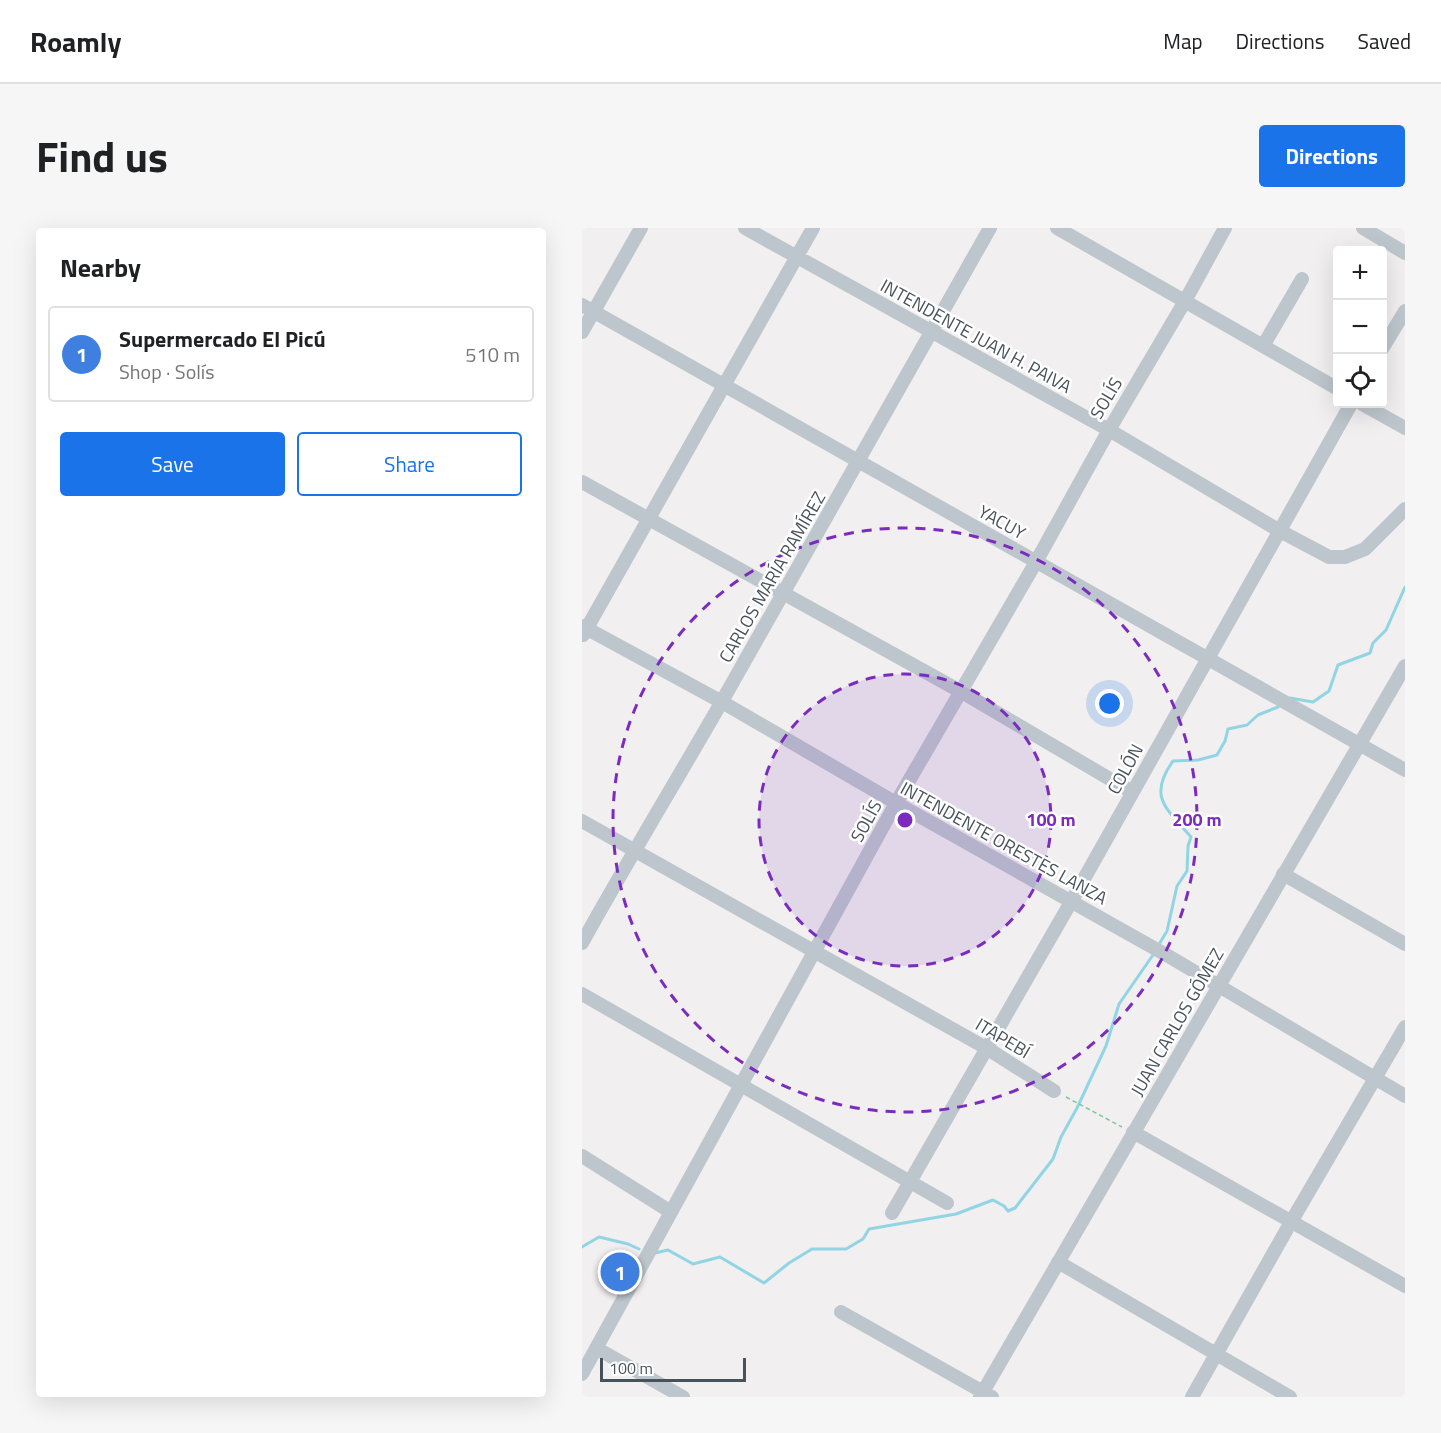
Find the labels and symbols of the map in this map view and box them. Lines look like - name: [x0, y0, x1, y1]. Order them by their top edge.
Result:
- street label: INTENDENTE JUAN H. PAIVA: [876, 272, 1077, 400]
- street label: SOLÍS: [1083, 372, 1129, 424]
- street label: CARLOS MARÍA RAMÍREZ: [712, 486, 832, 668]
- street label: YACUY: [973, 498, 1031, 546]
- your location: [1095, 689, 1124, 718]
- street label: COLÓN: [1100, 739, 1150, 799]
- street label: INTENDENTE ORESTES LANZA: [896, 775, 1113, 911]
- street label: SOLÍS: [843, 795, 889, 847]
- text: 100 m: [1026, 806, 1076, 833]
- text: 200 m: [1172, 806, 1222, 833]
- centre of rings: [895, 810, 915, 830]
- street label: JUAN CARLOS GÓMEZ: [1124, 943, 1230, 1101]
- street label: ITAPEBÍ: [970, 1011, 1036, 1065]
- pin: 1: [600, 1250, 639, 1294]
- scale bar: [600, 1355, 746, 1382]

